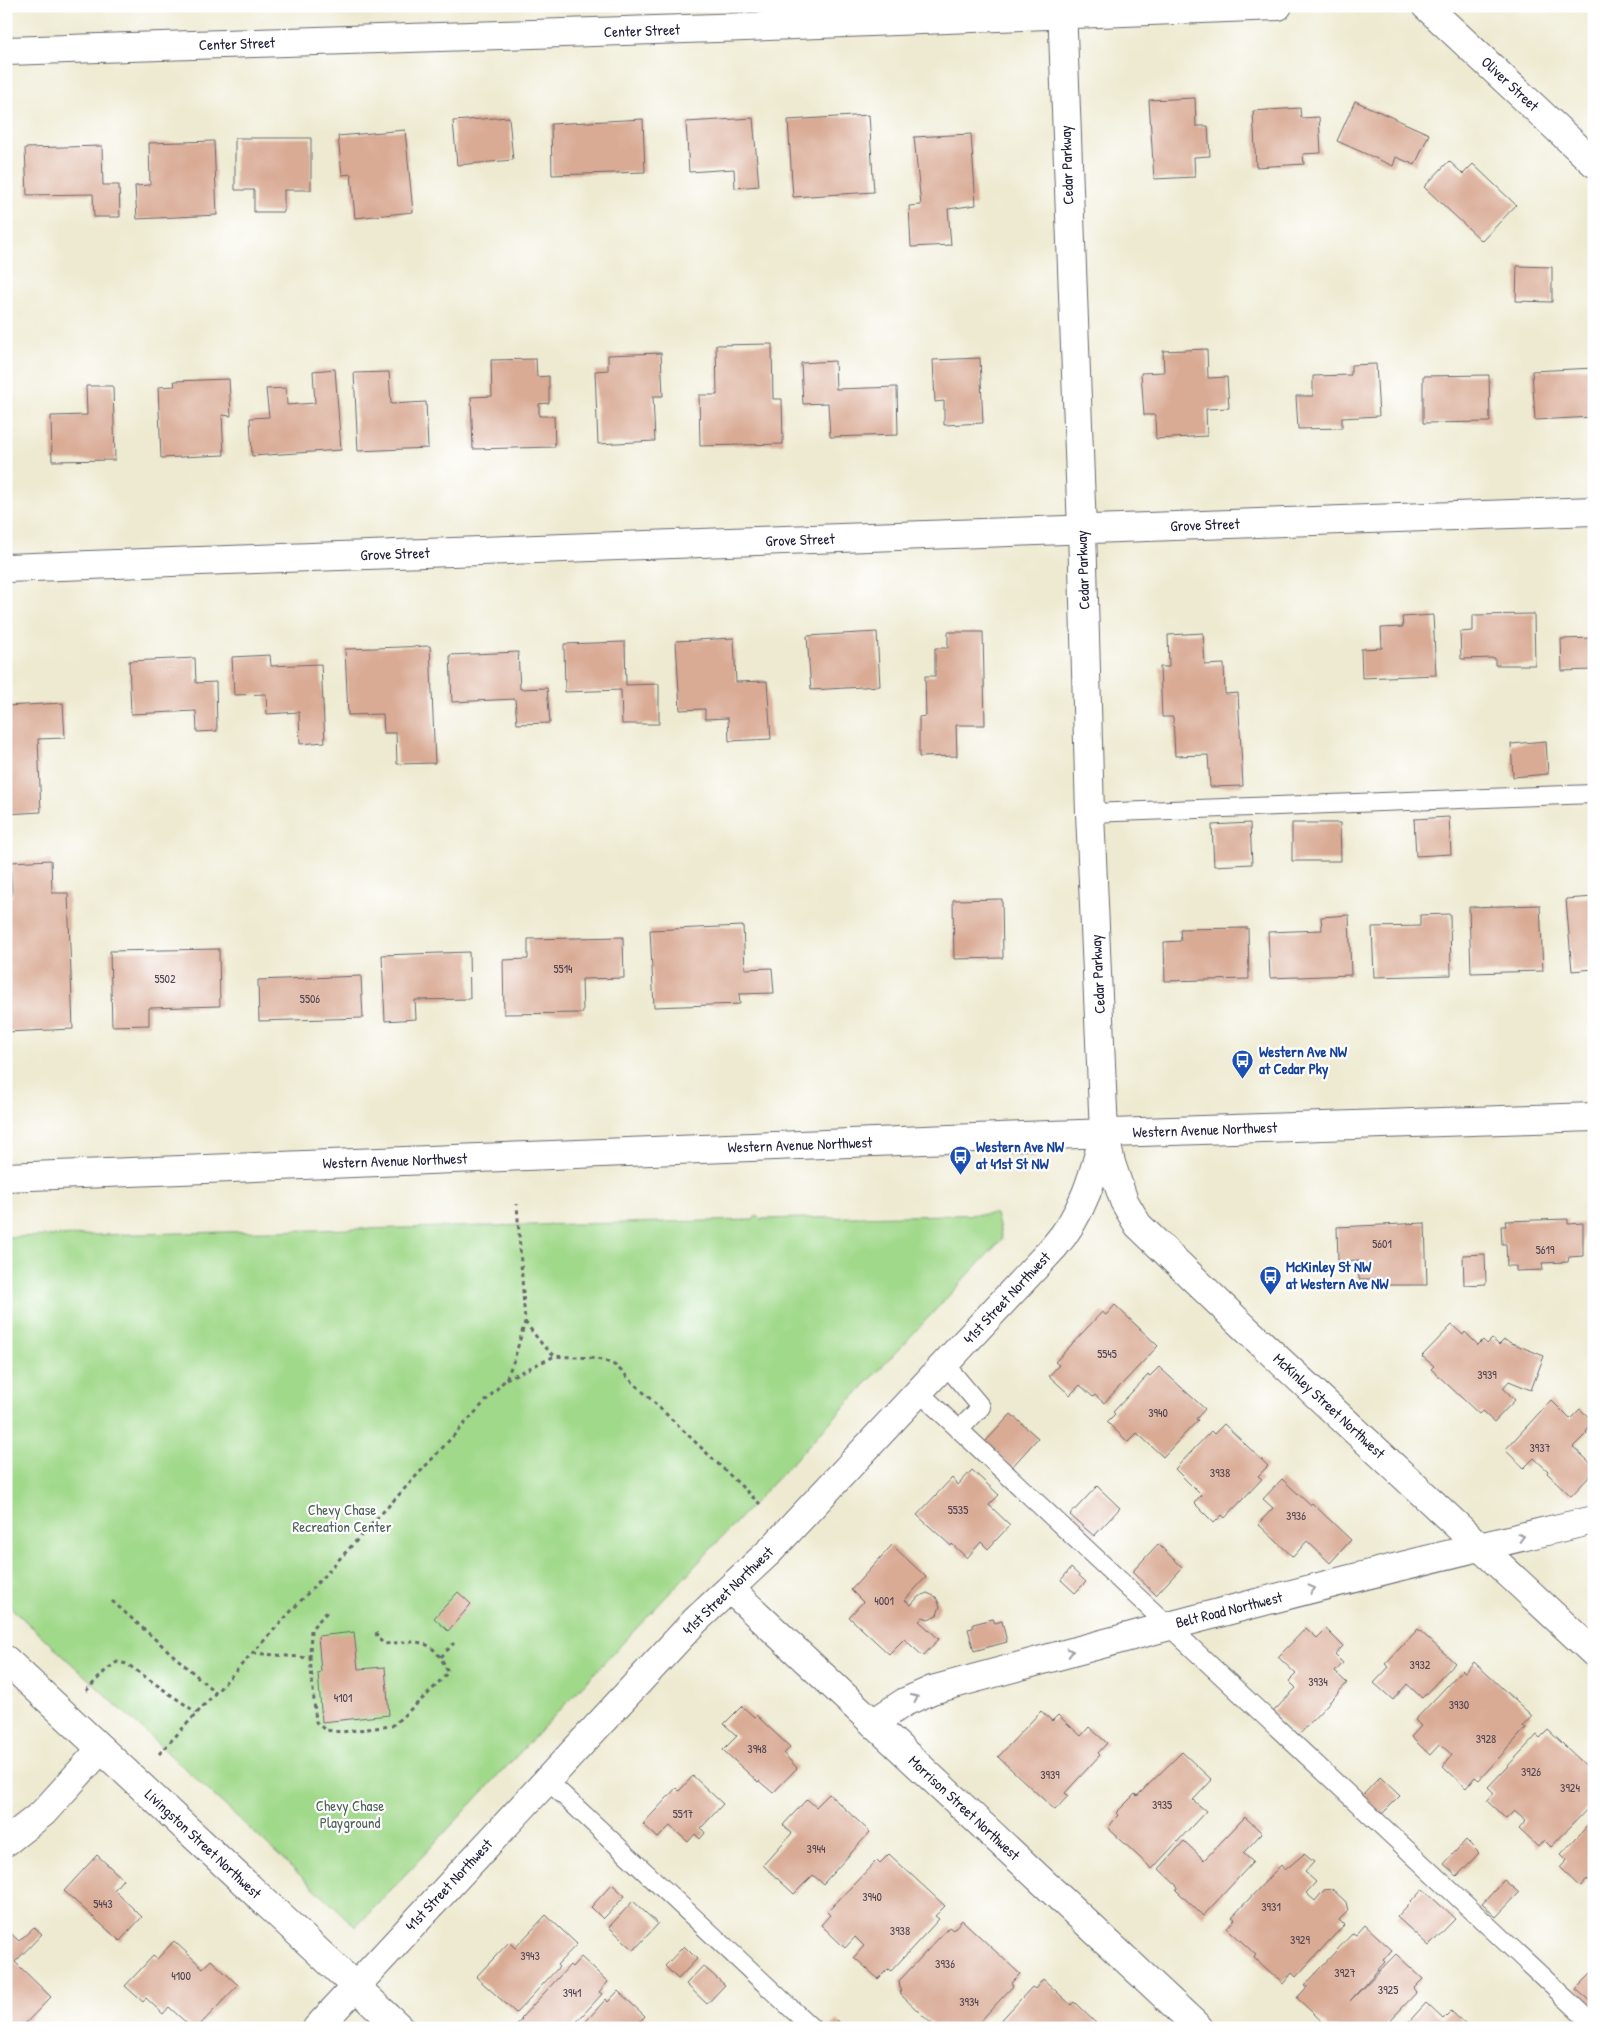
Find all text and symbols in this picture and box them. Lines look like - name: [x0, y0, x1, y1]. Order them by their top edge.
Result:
- street label: Center Street: [604, 19, 681, 42]
- street label: Center Street: [199, 32, 276, 55]
- street label: Oliver Street: [1477, 51, 1544, 116]
- street label: Cedar Parkway: [1055, 125, 1078, 205]
- street label: Grove Street: [1170, 513, 1241, 536]
- street label: Grove Street: [765, 528, 836, 551]
- street label: Cedar Parkway: [1071, 530, 1094, 610]
- street label: Grove Street: [360, 542, 431, 565]
- street label: Cedar Parkway: [1085, 934, 1110, 1014]
- house number: 5514: [553, 960, 573, 977]
- house number: 5502: [154, 970, 176, 987]
- house number: 5506: [300, 990, 320, 1007]
- place label: Western Ave NW at Cedar Pky: [1259, 1041, 1348, 1080]
- bus stop icon: Western Ave NW at Cedar Pky: [1231, 1049, 1255, 1080]
- street label: Western Avenue Northwest: [1132, 1116, 1278, 1143]
- street label: Western Avenue Northwest: [727, 1131, 873, 1158]
- place label: Western Ave NW at 41st St NW: [976, 1136, 1065, 1174]
- bus stop icon: Western Ave NW at 41st St NW: [948, 1144, 972, 1175]
- street label: Western Avenue Northwest: [322, 1147, 468, 1174]
- house number: 5601: [1372, 1235, 1392, 1252]
- house number: 5619: [1536, 1241, 1555, 1258]
- street label: 41st Street Northwest: [958, 1246, 1055, 1348]
- place label: McKinley St NW at Western Ave NW: [1286, 1256, 1389, 1294]
- bus stop icon: McKinley St NW at Western Ave NW: [1258, 1264, 1282, 1295]
- house number: 5545: [1097, 1345, 1117, 1362]
- street label: McKinley Street Northwest: [1269, 1348, 1390, 1464]
- house number: 3939: [1477, 1366, 1497, 1383]
- house number: 3940: [1148, 1404, 1168, 1421]
- house number: 3937: [1529, 1439, 1551, 1456]
- house number: 3938: [1210, 1464, 1230, 1481]
- park label: Chevy Chase Recreation Center: [293, 1499, 392, 1537]
- house number: 5535: [948, 1501, 968, 1518]
- house number: 3936: [1286, 1507, 1306, 1524]
- one-way arrow: [1516, 1532, 1525, 1543]
- street label: 41st Street Northwest: [678, 1541, 778, 1640]
- one-way arrow: [1307, 1584, 1316, 1594]
- street label: Belt Road Northwest: [1173, 1586, 1285, 1633]
- house number: 4001: [874, 1592, 894, 1609]
- one-way arrow: [1066, 1648, 1074, 1658]
- house number: 3932: [1410, 1656, 1431, 1673]
- house number: 3934: [1308, 1673, 1328, 1690]
- house number: 4101: [334, 1689, 352, 1706]
- one-way arrow: [910, 1694, 919, 1704]
- house number: 3930: [1449, 1696, 1469, 1713]
- house number: 3928: [1476, 1730, 1496, 1747]
- house number: 3948: [747, 1740, 767, 1757]
- street label: Morrison Street Northwest: [904, 1750, 1025, 1865]
- house number: 3926: [1521, 1763, 1541, 1780]
- house number: 3939: [1040, 1766, 1060, 1783]
- house number: 3924: [1560, 1779, 1580, 1796]
- street label: Livingston Street Northwest: [140, 1784, 267, 1904]
- park label: Chevy Chase Playground: [316, 1795, 384, 1833]
- house number: 3935: [1152, 1796, 1172, 1813]
- house number: 5517: [673, 1805, 693, 1822]
- street label: 41st Street Northwest: [400, 1833, 497, 1935]
- house number: 3944: [807, 1840, 826, 1857]
- house number: 3940: [862, 1888, 882, 1905]
- house number: 5443: [93, 1895, 113, 1912]
- house number: 3931: [1261, 1898, 1281, 1915]
- house number: 3938: [890, 1922, 910, 1939]
- house number: 3929: [1290, 1931, 1310, 1948]
- house number: 3943: [520, 1947, 540, 1964]
- house number: 3936: [935, 1955, 955, 1972]
- house number: 3927: [1334, 1964, 1356, 1981]
- house number: 4100: [171, 1967, 191, 1984]
- house number: 3925: [1378, 1981, 1398, 1998]
- house number: 3941: [563, 1984, 581, 2001]
- house number: 3934: [959, 1993, 979, 2010]

